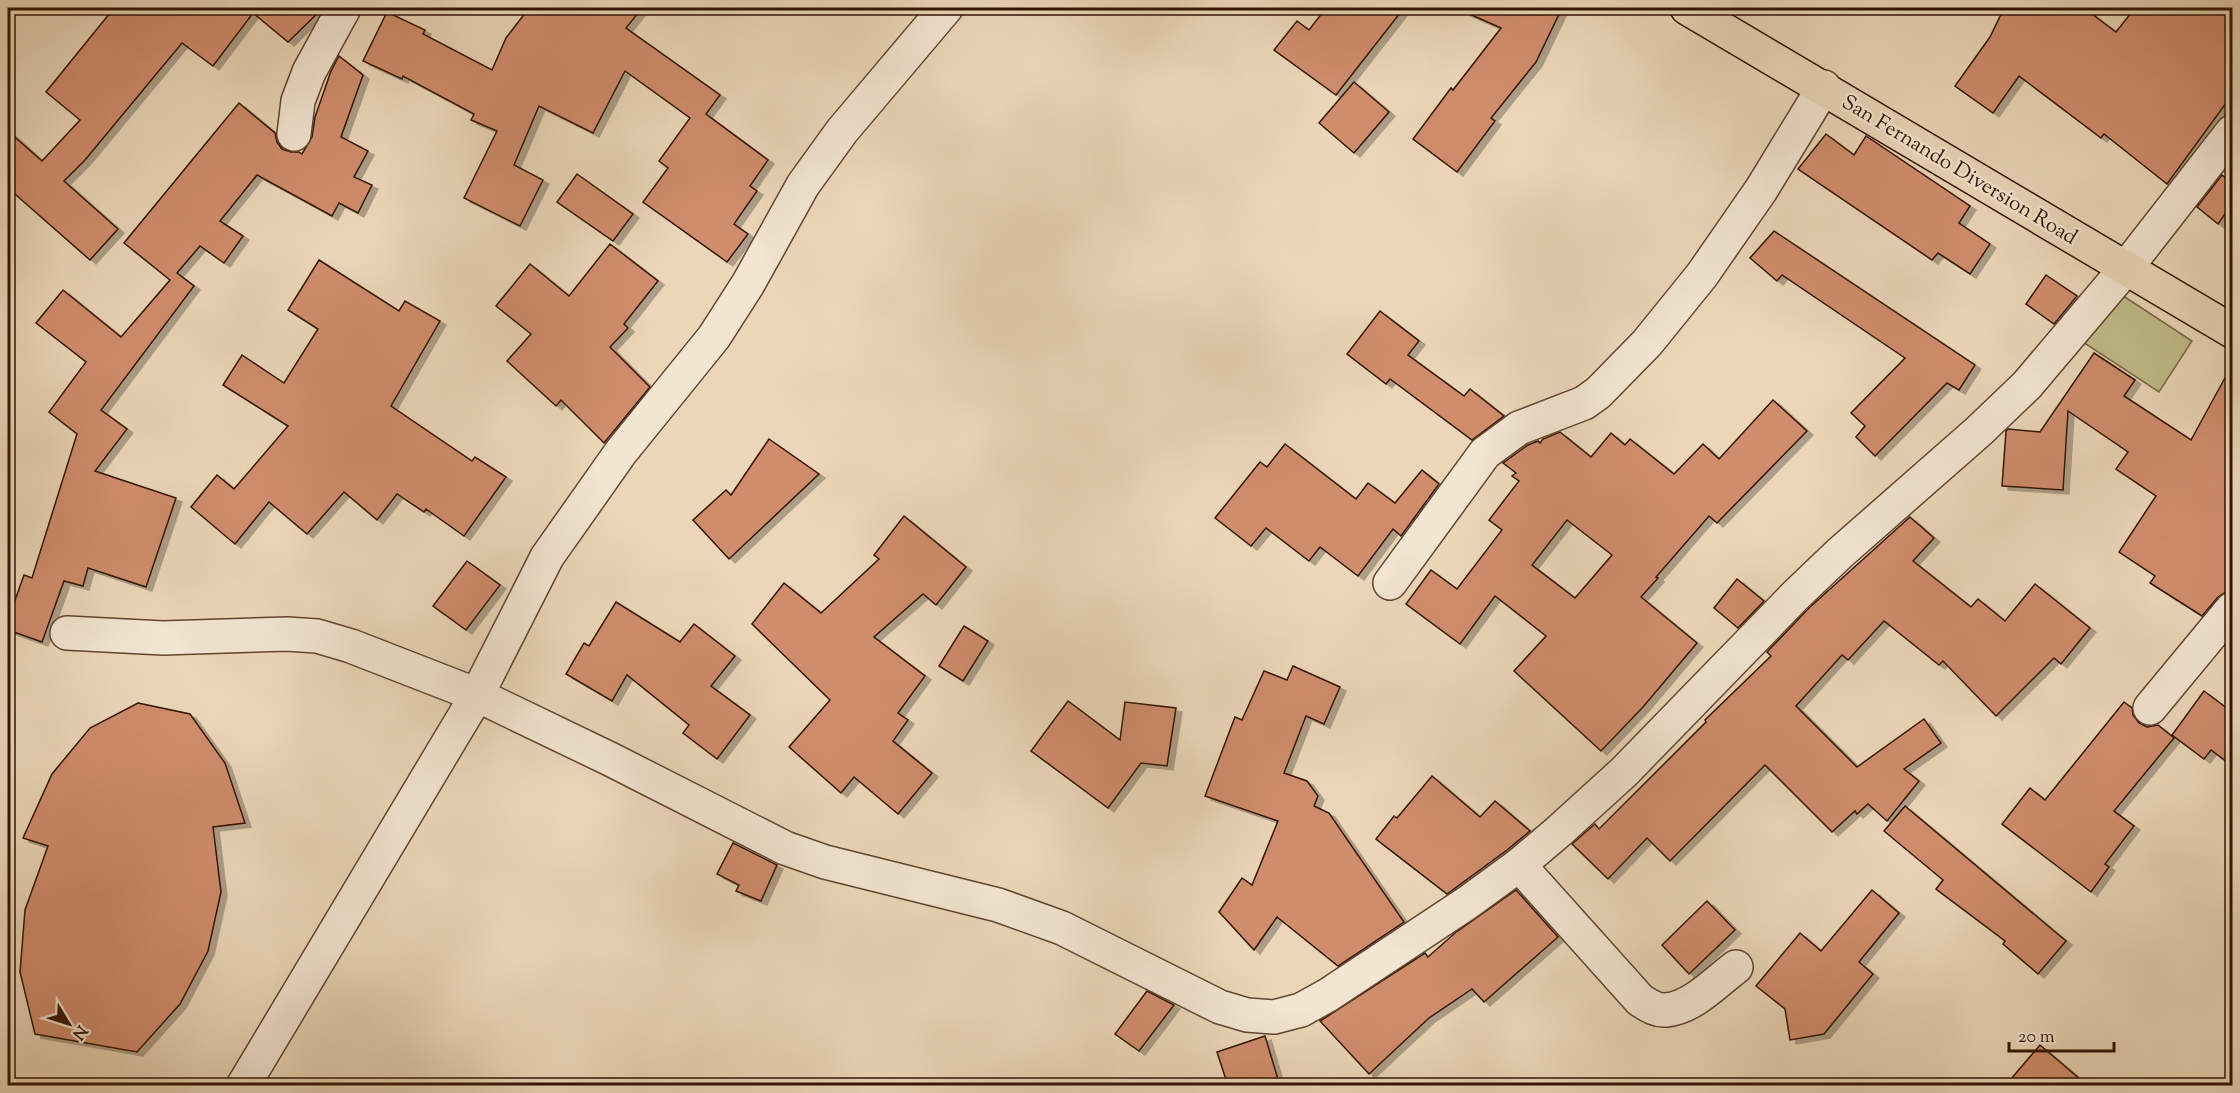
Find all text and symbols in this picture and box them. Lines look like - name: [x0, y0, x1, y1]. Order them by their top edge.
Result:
- street label: San Fernando Diversion Road: [1835, 88, 2083, 253]
- north arrow: [39, 994, 99, 1054]
- scale bar: [2009, 1015, 2114, 1053]
- text: N: [66, 1020, 92, 1044]
- text: 20 m: [2018, 1025, 2055, 1051]

